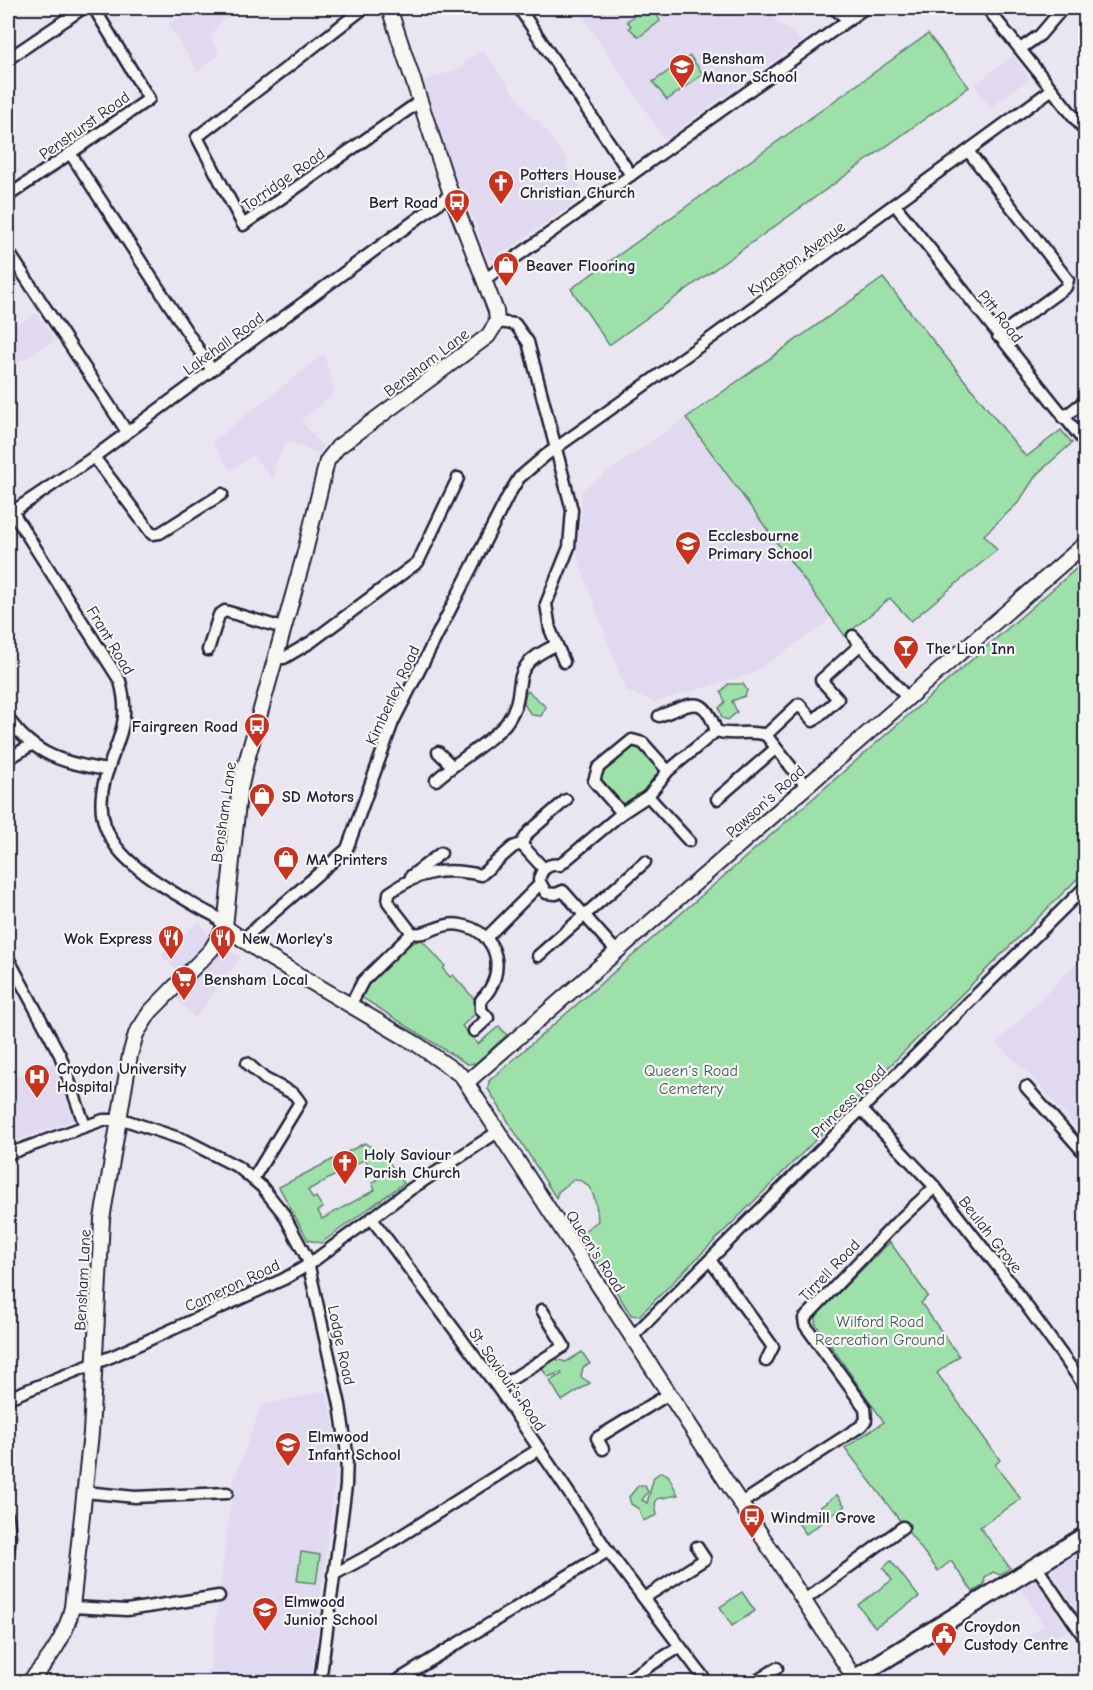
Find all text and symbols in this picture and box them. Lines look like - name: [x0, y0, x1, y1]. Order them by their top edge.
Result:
- place label: Bensham Manor School: [702, 50, 797, 86]
- school or university icon: Bensham Manor School: [667, 52, 697, 90]
- street label: Penshurst Road: [36, 88, 133, 164]
- street label: Torridge Road: [239, 145, 328, 215]
- place label: Potters House Christian Church: [520, 166, 635, 202]
- church icon: Potters House Christian Church: [486, 168, 516, 206]
- bus stop icon: Bert Road: [442, 187, 472, 225]
- place label: Bert Road: [369, 194, 438, 212]
- street label: Kynaston Avenue: [745, 218, 849, 300]
- shop icon: Beaver Flooring: [491, 250, 521, 288]
- place label: Beaver Flooring: [526, 257, 636, 275]
- street label: Pitt Road: [974, 287, 1026, 346]
- street label: Lakehall Road: [180, 309, 267, 379]
- street label: Bensham Lane: [381, 325, 473, 401]
- place label: Ecclesbourne Primary School: [708, 527, 813, 563]
- school or university icon: Ecclesbourne Primary School: [673, 529, 703, 567]
- street label: Frant Road: [83, 603, 138, 678]
- bar icon: The Lion Inn: [891, 633, 921, 671]
- place label: The Lion Inn: [926, 640, 1015, 658]
- street label: Kimberley Road: [362, 643, 424, 748]
- bus stop icon: Fairgreen Road: [242, 711, 272, 749]
- place label: Fairgreen Road: [132, 718, 238, 736]
- street label: Bensham Lane: [208, 761, 240, 864]
- street label: Pawson's Road: [723, 762, 809, 842]
- shop icon: SD Motors: [247, 781, 277, 819]
- place label: SD Motors: [282, 788, 354, 806]
- shop icon: MA Printers: [271, 844, 301, 882]
- place label: MA Printers: [306, 851, 387, 869]
- restaurant icon: Wok Express: [156, 923, 186, 961]
- restaurant icon: New Morley's: [208, 923, 238, 961]
- place label: Wok Express: [64, 930, 152, 948]
- place label: New Morley's: [242, 930, 333, 948]
- supermarket icon: Bensham Local: [169, 964, 199, 1002]
- place label: Bensham Local: [204, 971, 308, 989]
- place label: Croydon University Hospital: [57, 1060, 187, 1096]
- hospital icon: Croydon University Hospital: [22, 1062, 52, 1100]
- park label: Queen's Road Cemetery: [644, 1062, 738, 1098]
- street label: Princess Road: [808, 1062, 890, 1142]
- place label: Holy Saviour Parish Church: [364, 1146, 461, 1182]
- church icon: Holy Saviour Parish Church: [330, 1148, 360, 1186]
- street label: Beulah Grove: [955, 1193, 1026, 1276]
- street label: Queen's Road: [562, 1207, 628, 1296]
- street label: Bensham Lane: [71, 1229, 95, 1331]
- street label: Tirrell Road: [796, 1236, 864, 1305]
- street label: Cameron Road: [182, 1256, 283, 1316]
- street label: Lodge Road: [324, 1304, 358, 1387]
- park label: Wilford Road Recreation Ground: [815, 1313, 945, 1349]
- street label: St. Saviour's Road: [465, 1325, 549, 1434]
- place label: Elmwood Infant School: [308, 1428, 401, 1464]
- school or university icon: Elmwood Infant School: [273, 1430, 303, 1468]
- bus stop icon: Windmill Grove: [737, 1502, 767, 1540]
- place label: Windmill Grove: [771, 1509, 876, 1527]
- place label: Elmwood Junior School: [284, 1593, 378, 1629]
- school or university icon: Elmwood Junior School: [250, 1595, 280, 1633]
- place label: Croydon Custody Centre: [964, 1618, 1069, 1654]
- public building icon: Croydon Custody Centre: [929, 1620, 959, 1658]

